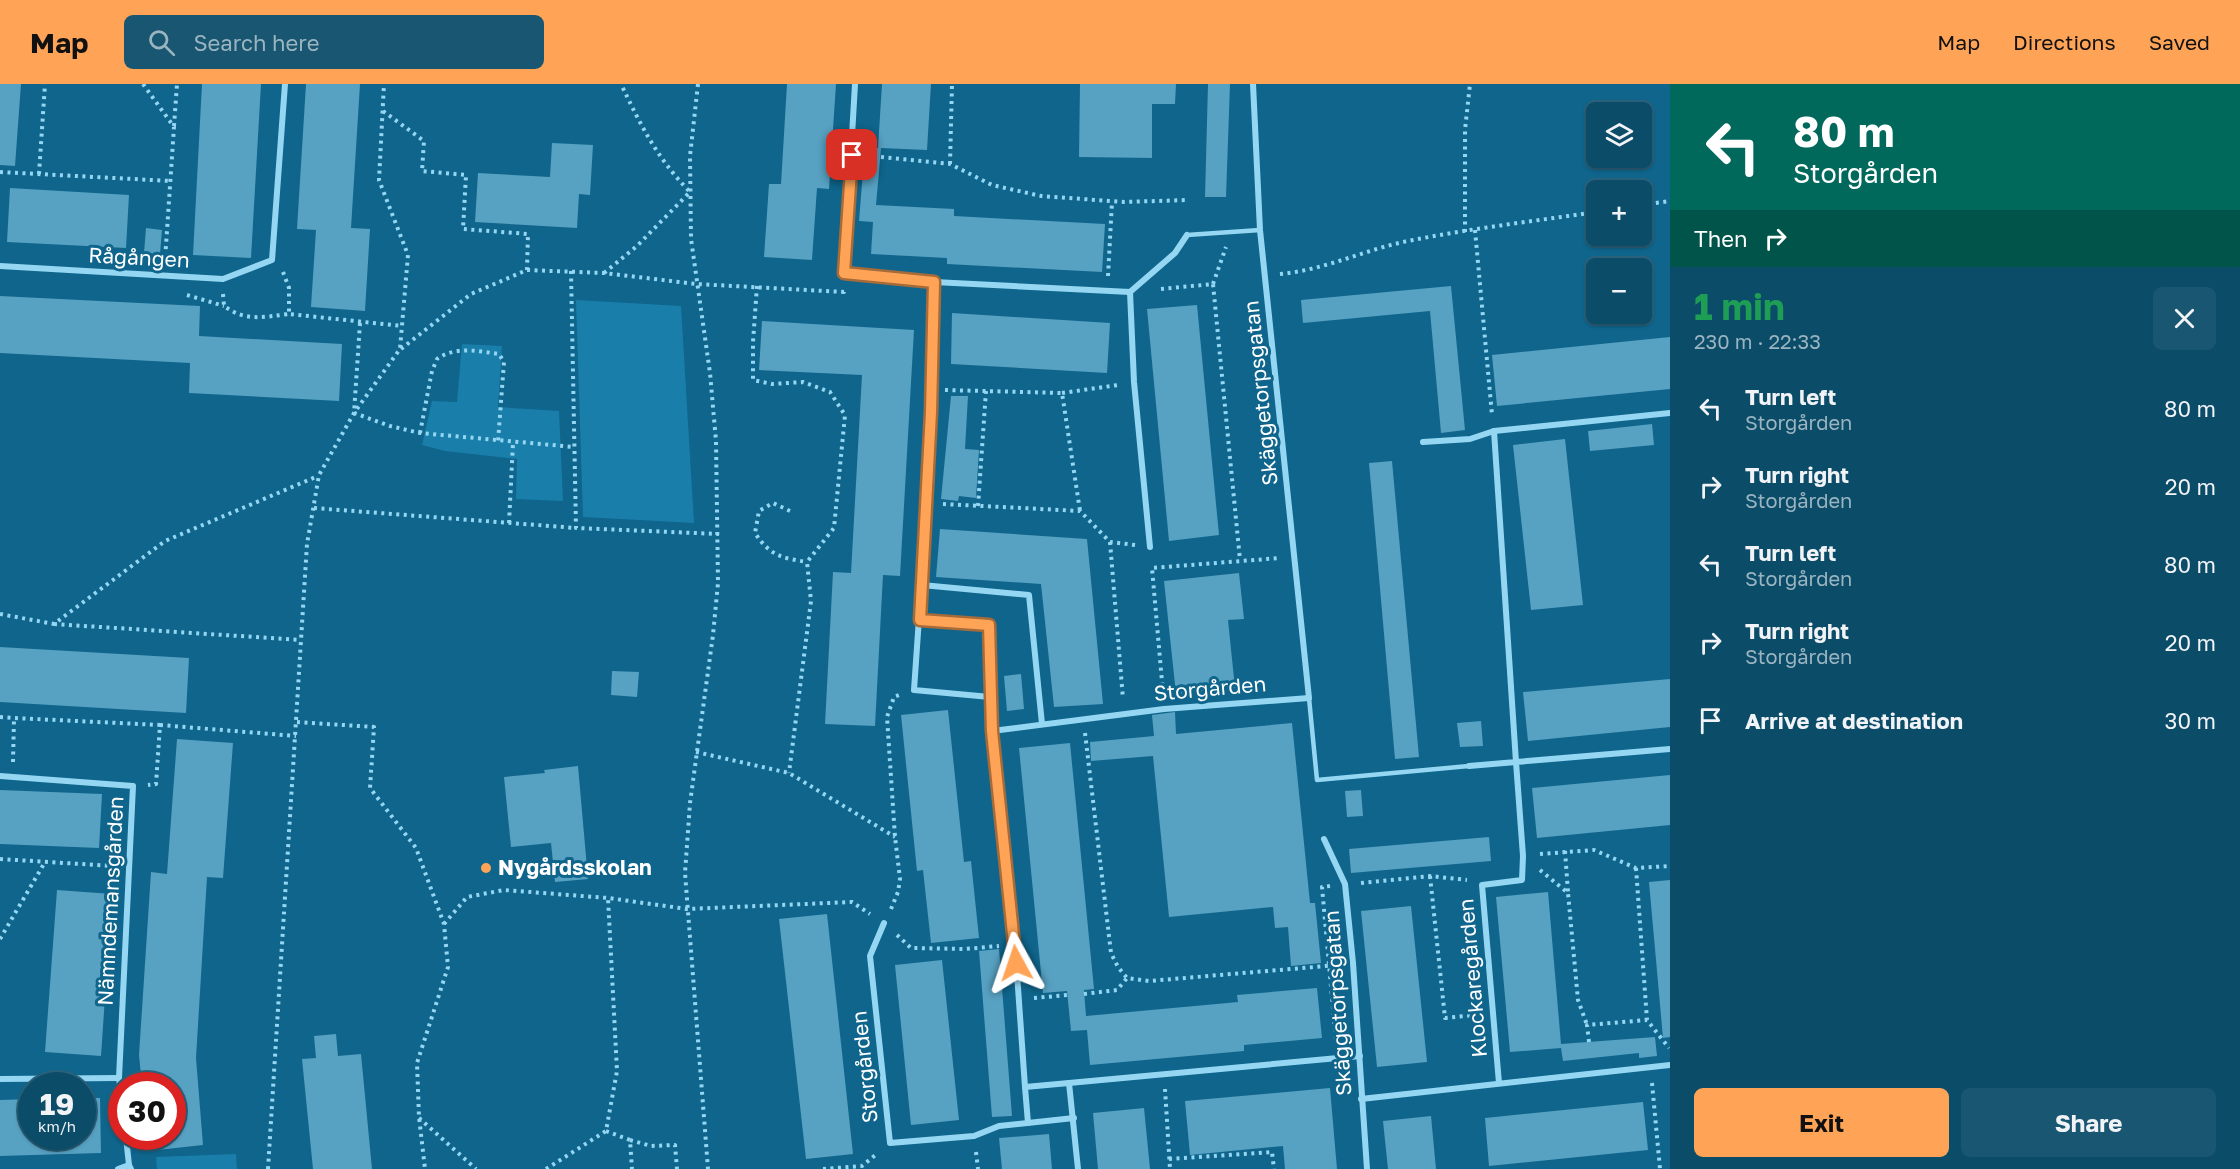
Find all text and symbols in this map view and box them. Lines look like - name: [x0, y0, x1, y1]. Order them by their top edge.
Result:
- search box: [124, 15, 544, 69]
- text: Map: [30, 26, 88, 59]
- icon: search: [145, 26, 178, 59]
- text: Search here: [193, 29, 319, 56]
- text: Map: [1937, 29, 1980, 55]
- text: Directions: [2013, 29, 2116, 55]
- text: Saved: [2149, 29, 2210, 55]
- map controls: [1586, 102, 1652, 324]
- button: layers: [1586, 102, 1652, 168]
- text: 80 m: [1793, 106, 1894, 156]
- icon: left: [1694, 108, 1772, 186]
- pin: [826, 129, 877, 180]
- icon: arrive: [835, 138, 868, 171]
- text: Storgården: [1793, 157, 1938, 189]
- button: +: [1586, 180, 1652, 246]
- icon: right: [1759, 222, 1792, 255]
- text: Then: [1694, 225, 1747, 252]
- street label: Rågången: [88, 241, 190, 273]
- button: −: [1586, 258, 1652, 324]
- text: 1 min: [1694, 285, 1785, 328]
- button: close: [2153, 287, 2216, 350]
- street label: Skäggetorpsgatan: [1237, 299, 1283, 487]
- text: 230 m · 22:33: [1694, 329, 1821, 353]
- text: Turn left: [1745, 383, 1836, 410]
- icon: left: [1694, 392, 1727, 425]
- text: 80 m: [2164, 395, 2216, 422]
- text: Storgården: [1745, 410, 1852, 434]
- text: Turn right: [1745, 461, 1849, 488]
- icon: right: [1694, 470, 1727, 503]
- text: 20 m: [2165, 473, 2216, 500]
- text: Storgården: [1745, 488, 1852, 512]
- text: Turn left: [1745, 539, 1836, 566]
- icon: left: [1694, 548, 1727, 581]
- text: 80 m: [2164, 551, 2216, 578]
- text: Storgården: [1745, 566, 1852, 590]
- text: Turn right: [1745, 617, 1849, 644]
- icon: right: [1694, 626, 1727, 659]
- text: 20 m: [2165, 629, 2216, 656]
- text: Storgården: [1745, 644, 1852, 668]
- street label: Storgården: [1153, 670, 1267, 706]
- icon: arrive: [1694, 704, 1727, 737]
- text: Arrive at destination: [1745, 707, 1963, 734]
- text: 30 m: [2165, 707, 2216, 734]
- street label: Nämndemansgården: [92, 796, 128, 1006]
- place label: Nygårdsskolan: [498, 854, 652, 880]
- marker: Nygårdsskolan: [479, 861, 493, 875]
- street label: Klockaregården: [1452, 898, 1492, 1059]
- street label: Skäggetorpsgatan: [1318, 909, 1356, 1097]
- position arrow: [984, 931, 1048, 995]
- street label: Storgården: [845, 1010, 883, 1125]
- speed limit sign: 30: [108, 1072, 186, 1150]
- text: 19: [40, 1086, 74, 1122]
- button: Exit: [1694, 1088, 1949, 1157]
- button: Share: [1961, 1088, 2216, 1157]
- text: km/h: [38, 1117, 76, 1135]

